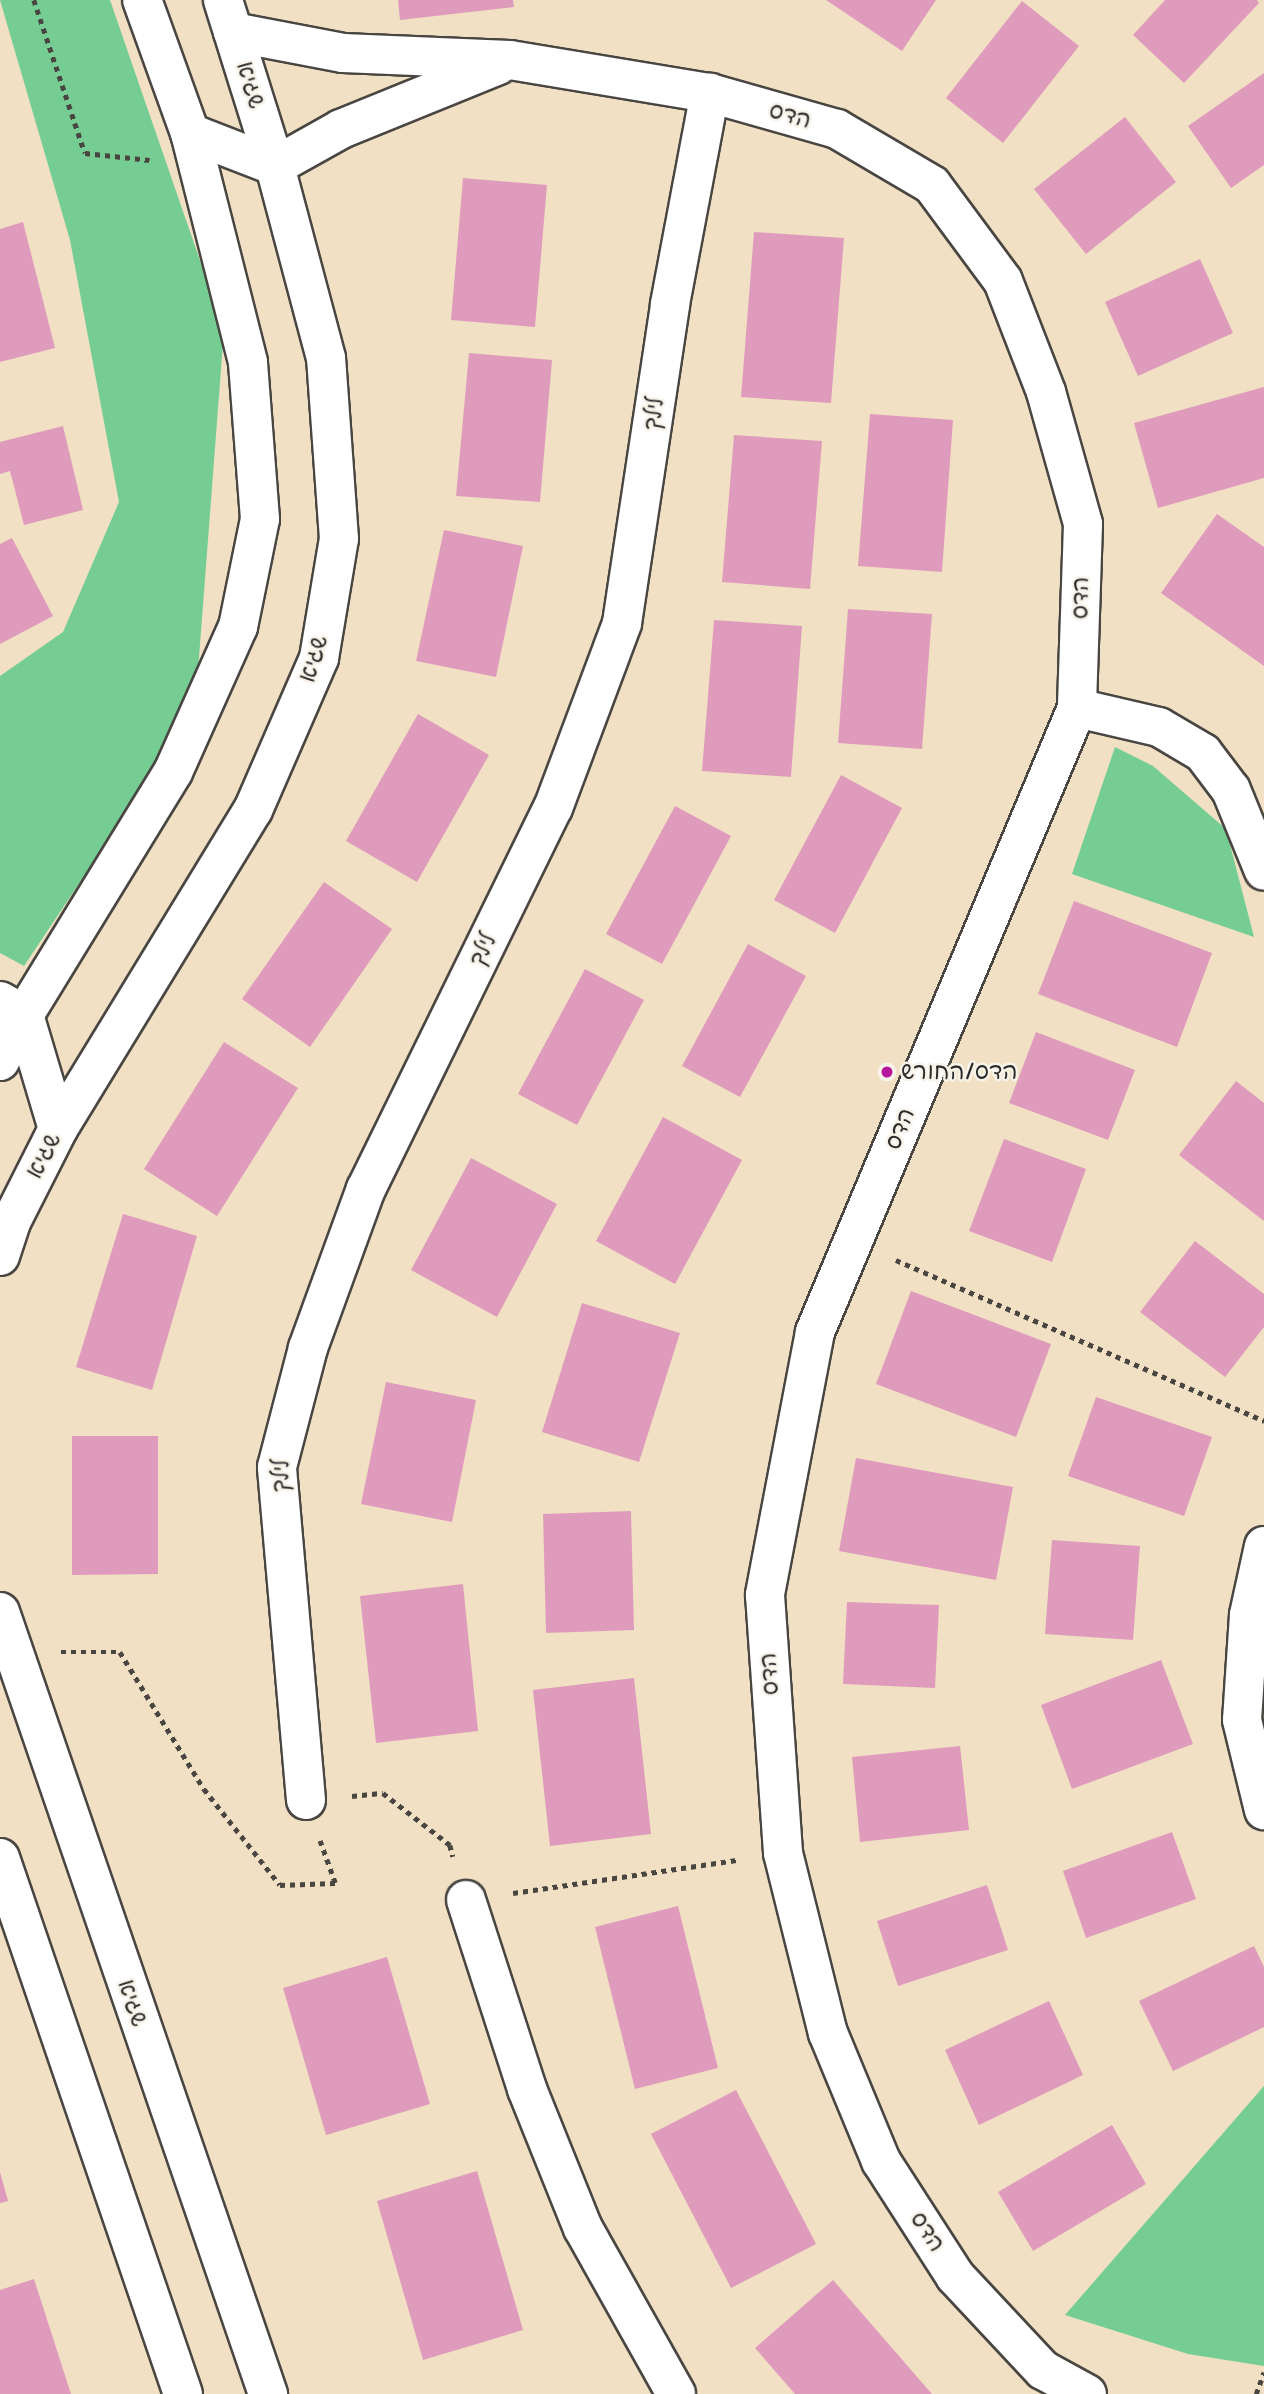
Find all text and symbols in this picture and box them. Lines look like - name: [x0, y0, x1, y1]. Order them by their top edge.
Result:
- street label: שגיא: [230, 58, 270, 112]
- street label: הדס: [766, 97, 814, 135]
- street label: לילך: [638, 396, 670, 432]
- street label: הדס: [1067, 576, 1095, 620]
- street label: שגיא: [294, 632, 334, 686]
- street label: לילך: [463, 929, 503, 971]
- place label: הדס/החורש: [901, 1058, 1017, 1086]
- marker: הדס/החורש: [879, 1064, 895, 1080]
- street label: הדס: [879, 1104, 921, 1154]
- street label: שגיא: [21, 1129, 67, 1183]
- street label: לילך: [267, 1459, 295, 1493]
- street label: הדס: [755, 1652, 785, 1696]
- street label: שגיא: [111, 1976, 153, 2030]
- street label: הדס: [904, 2207, 950, 2257]

